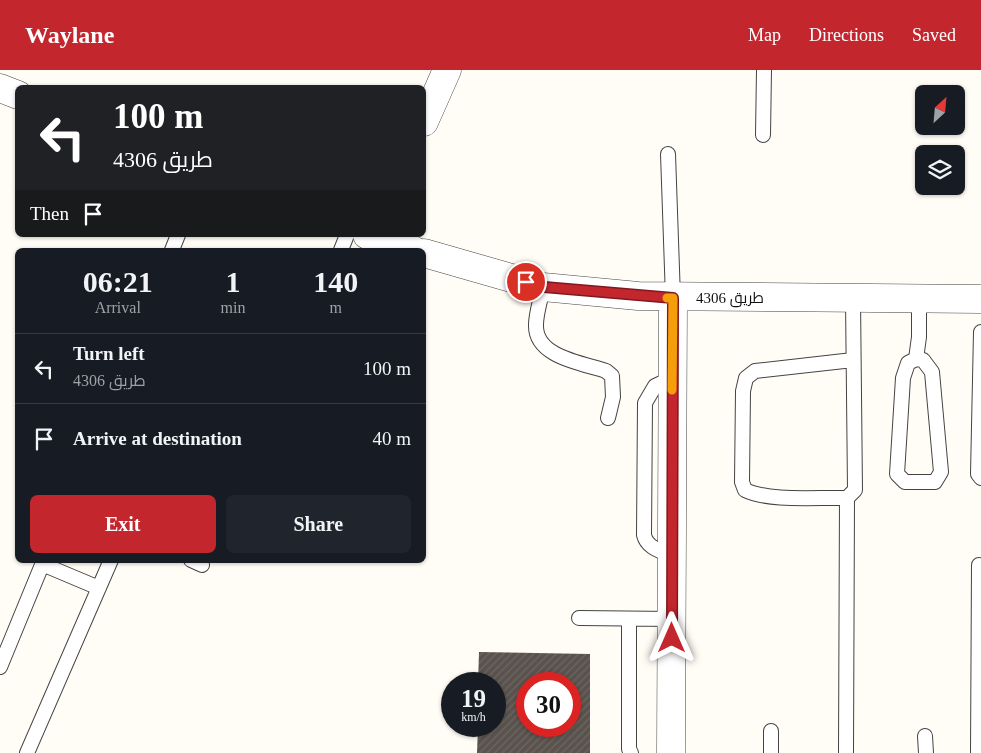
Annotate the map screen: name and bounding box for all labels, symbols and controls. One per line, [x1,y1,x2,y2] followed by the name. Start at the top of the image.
[25,22,114,48] text: Waylane
[748,25,781,45] text: Map
[809,25,884,45] text: Directions
[912,25,956,45] text: Saved
[915,85,965,135] north arrow
[915,85,965,195] map controls
[113,97,203,136] text: 100 m
[30,105,95,170] icon: left
[915,145,965,195] button: layers
[113,147,213,172] text: طريق 4306
[79,200,107,228] icon: arrive
[30,203,69,224] text: Then
[505,261,547,303] pin
[83,265,153,298] text: 06:21
[225,265,240,298] text: 1
[313,265,358,298] text: 140
[512,268,540,296] icon: arrive
[696,290,764,308] street label: طريق 4306
[95,299,141,316] text: Arrival
[221,299,245,316] text: min
[329,299,342,316] text: m
[73,343,145,364] text: Turn left
[30,355,58,383] icon: left
[363,358,411,379] text: 100 m
[73,372,146,389] text: طريق 4306
[30,425,58,453] icon: arrive
[73,428,242,449] text: Arrive at destination
[372,428,411,449] text: 40 m
[30,495,216,553] button: Exit
[226,495,411,553] button: Share
[645,611,697,663] position arrow
[516,672,581,737] speed limit sign: 30
[461,685,486,712] text: 19
[461,710,486,724] text: km/h

